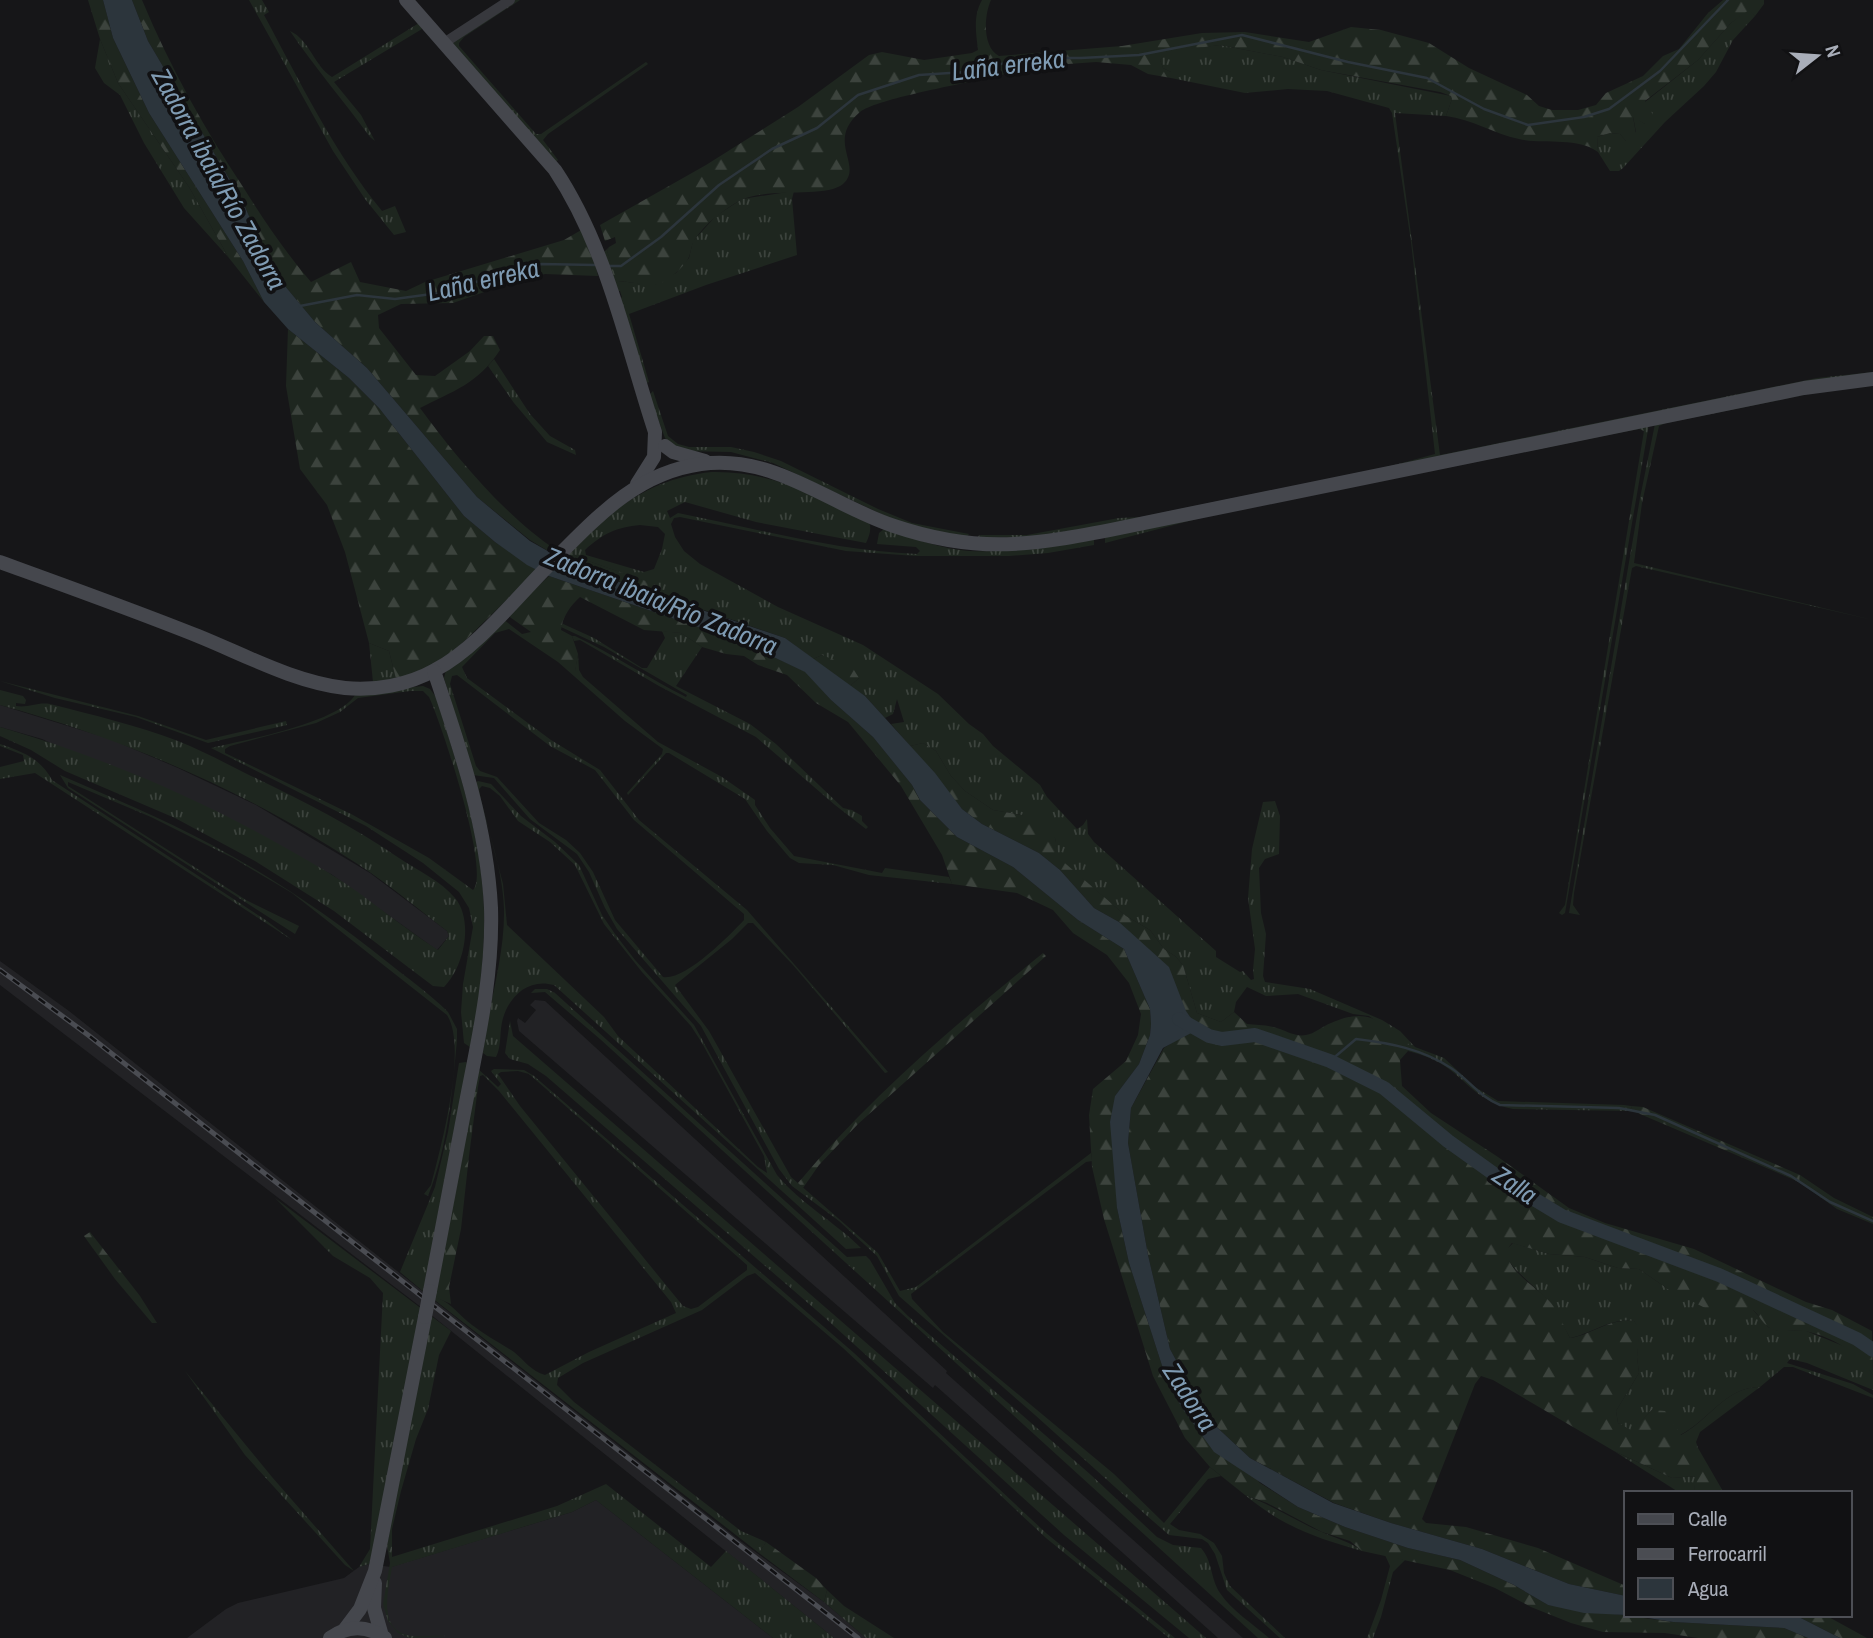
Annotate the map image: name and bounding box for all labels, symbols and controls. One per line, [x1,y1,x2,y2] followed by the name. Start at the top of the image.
[1782,21,1852,91] north arrow
[949,40,1067,89] water label: Laña erreka
[1819,42,1847,60] text: N
[144,61,295,296] water label: Zadorra ibaia/Río Zadorra
[424,250,542,309] water label: Laña erreka
[539,538,783,663] water label: Zadorra ibaia/Río Zadorra
[1486,1157,1544,1212] water label: Zalla
[1155,1355,1225,1438] water label: Zadorra
[1624,1491,1852,1617] legend
[1688,1504,1727,1533] text: Calle
[1688,1539,1767,1568] text: Ferrocarril
[1687,1574,1729,1603] text: Agua

